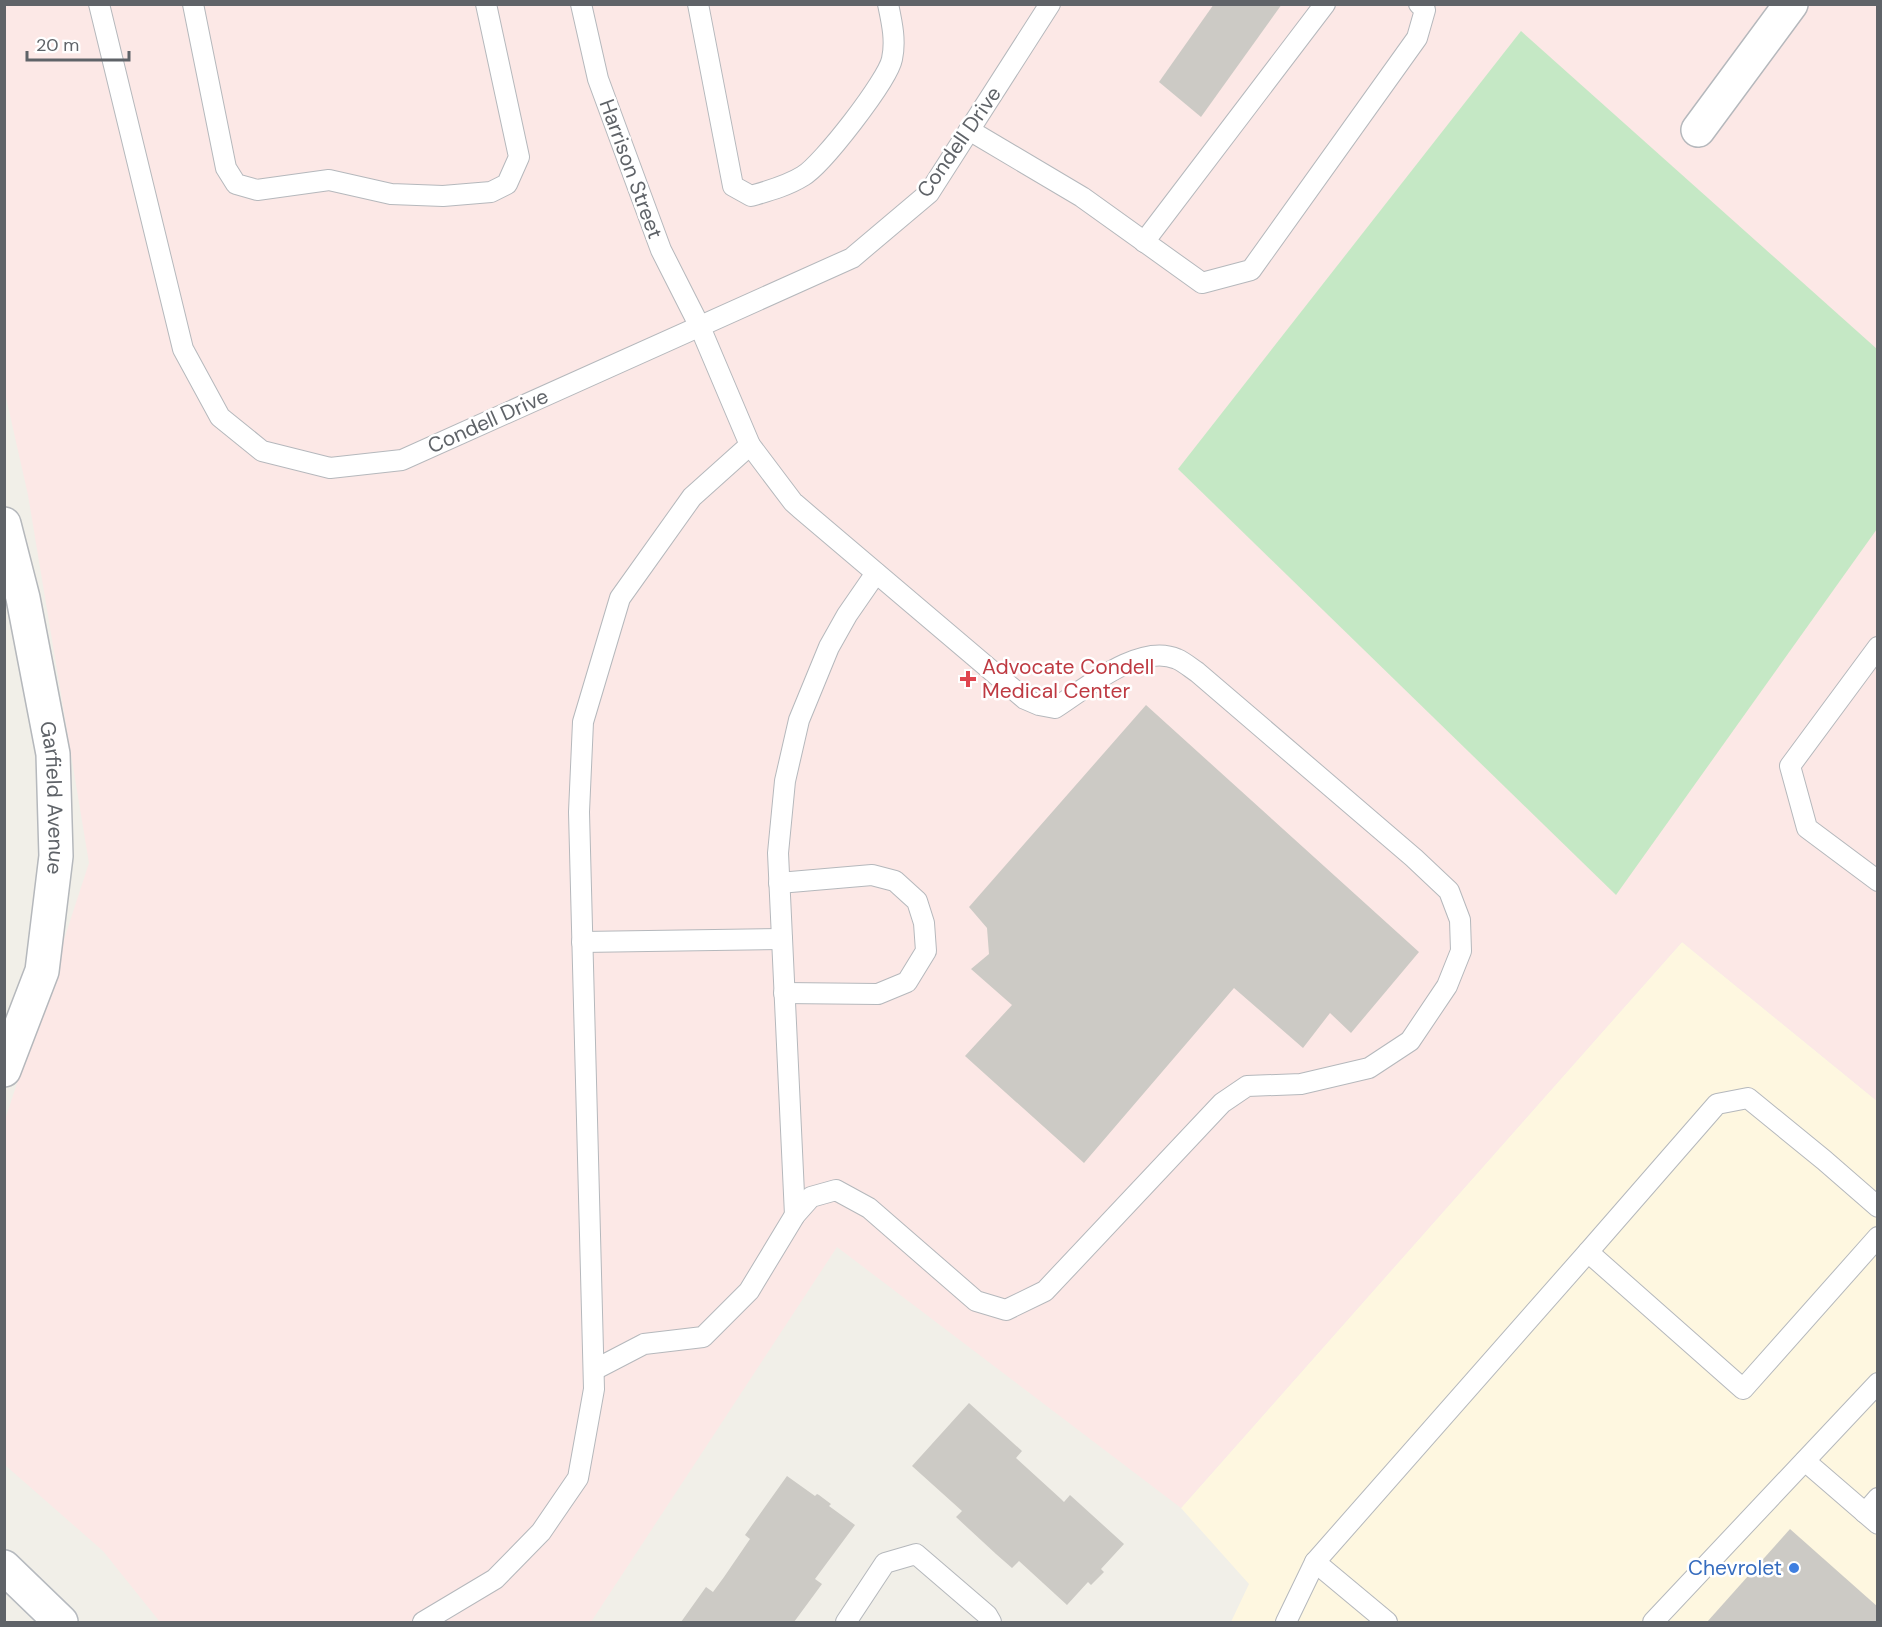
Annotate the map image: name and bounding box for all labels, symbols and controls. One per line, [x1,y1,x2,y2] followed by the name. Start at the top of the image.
[27,24,129,62] scale bar
[36,33,79,57] text: 20 m
[910,81,1008,203] street label: Condell Drive
[593,95,669,243] street label: Harrison Street
[423,382,553,460] street label: Condell Drive
[982,653,1154,705] place label: Advocate Condell Medical Center
[959,670,977,688] marker: Advocate Condell Medical Center
[33,719,71,876] street label: Garfield Avenue
[1688,1554,1782,1582] place label: Chevrolet
[1787,1561,1801,1575] marker: Chevrolet

